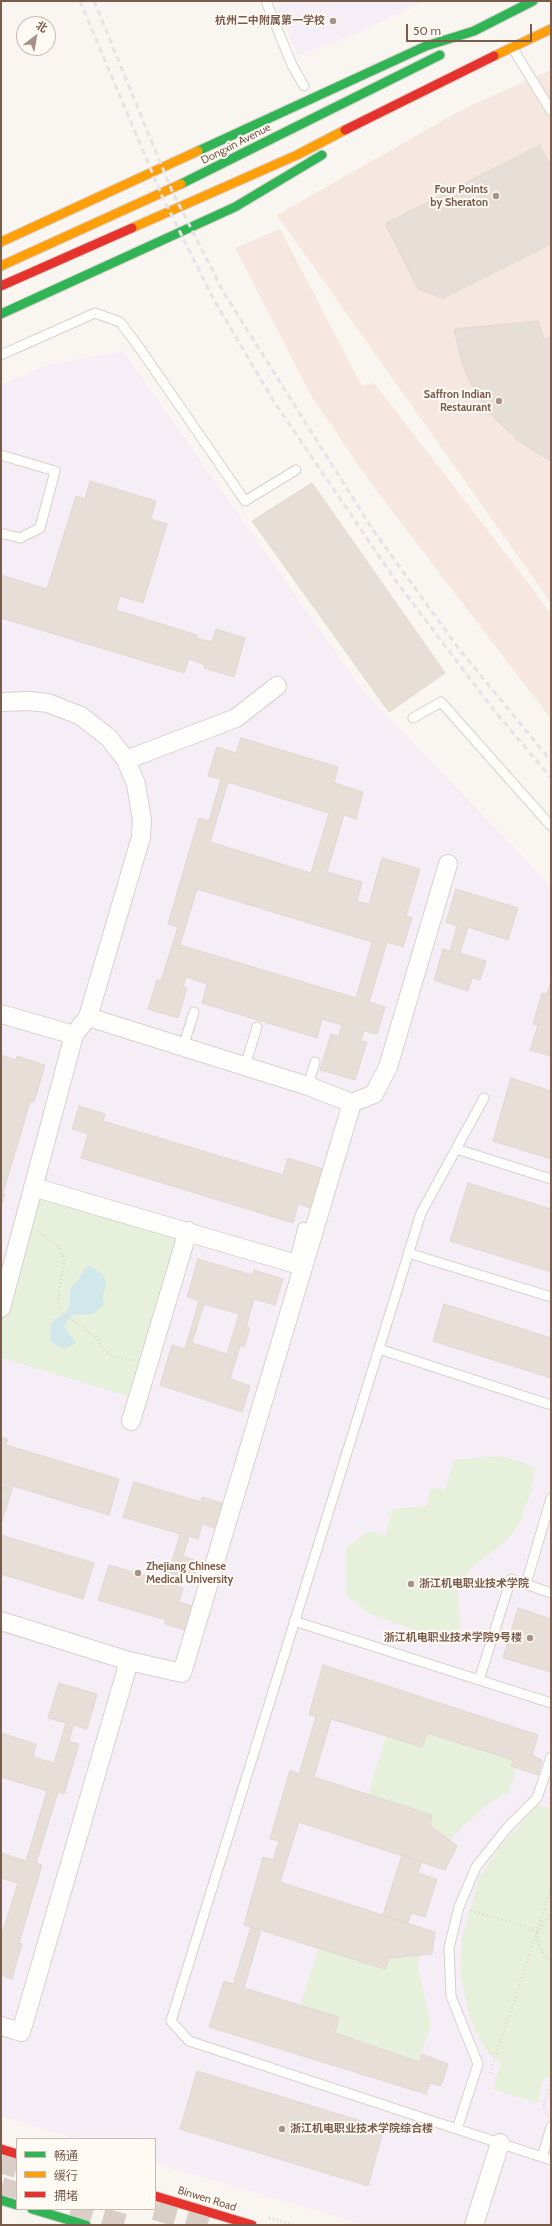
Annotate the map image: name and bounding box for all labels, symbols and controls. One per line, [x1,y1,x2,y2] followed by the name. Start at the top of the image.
[215,14,325,28] place label: 杭州二中附属第一学校
[16,16,56,56] north arrow
[328,16,338,26] marker: 杭州二中附属第一学校
[408,16,534,42] scale bar
[33,18,50,35] text: 北
[413,23,441,38] text: 50 m
[199,121,273,167] street label: Dongxin Avenue
[430,183,488,209] place label: Four Points by Sheraton
[491,191,501,201] marker: Four Points by Sheraton
[424,388,491,414] place label: Saffron Indian Restaurant
[494,396,504,406] marker: Saffron Indian Restaurant
[146,1560,234,1586] place label: Zhejiang Chinese Medical University
[133,1568,143,1578] marker: Zhejiang Chinese Medical University
[419,1577,529,1591] place label: 浙江机电职业技术学院
[406,1579,416,1589] marker: 浙江机电职业技术学院
[384,1631,522,1645] place label: 浙江机电职业技术学院9号楼
[525,1633,535,1643] marker: 浙江机电职业技术学院9号楼
[290,2122,433,2136] place label: 浙江机电职业技术学院综合楼
[277,2124,287,2134] marker: 浙江机电职业技术学院综合楼
[16,2138,156,2210] legend
[54,2148,78,2163] text: 畅通
[54,2168,78,2183] text: 缓行
[176,2184,238,2214] street label: Binwen Road
[54,2188,78,2203] text: 拥堵

